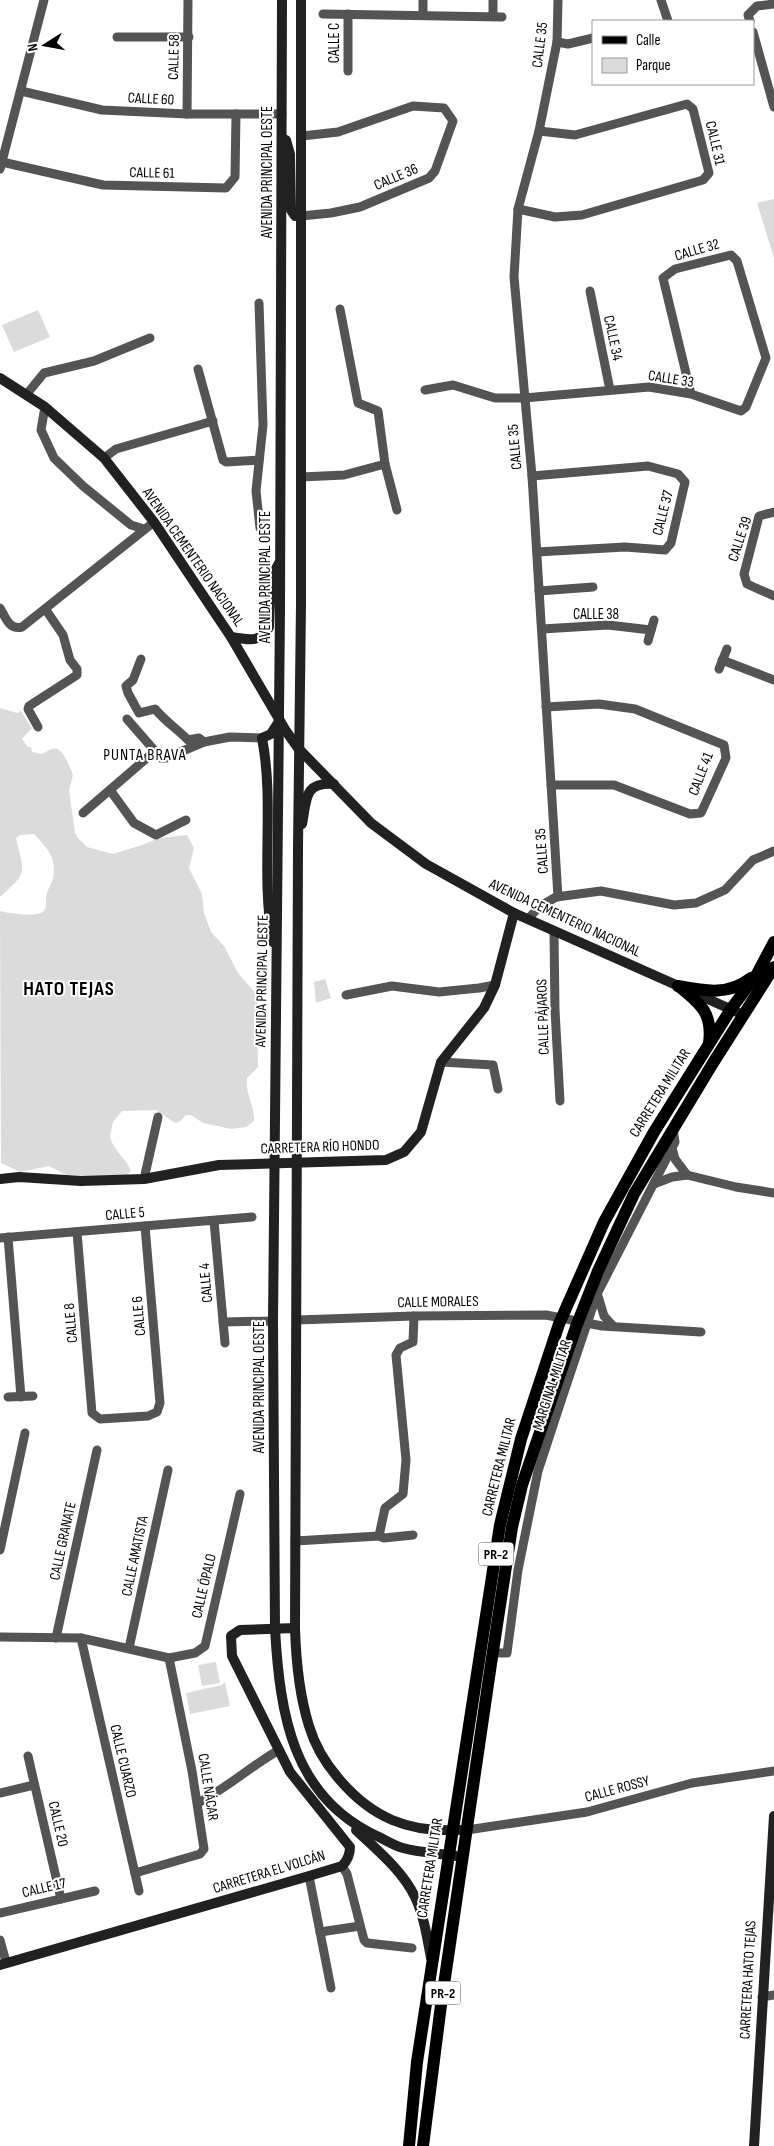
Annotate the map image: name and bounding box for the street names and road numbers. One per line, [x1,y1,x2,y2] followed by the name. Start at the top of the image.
[528,21,552,69] street label: CALLE 35
[325,23,344,63] street label: CALLE C
[164,34,184,80] street label: CALLE 58
[127,88,175,110] street label: CALLE 60
[258,106,277,239] street label: AVENIDA PRINCIPAL OESTE
[701,119,729,168] street label: CALLE 31
[371,159,421,195] street label: CALLE 36
[129,163,176,183] street label: CALLE 61
[672,235,722,265] street label: CALLE 32
[599,314,627,362] street label: CALLE 34
[647,366,695,392] street label: CALLE 33
[504,423,526,471] street label: CALLE 35
[137,483,248,630] street label: AVENIDA CEMENTERIO NACIONAL
[648,489,678,537] street label: CALLE 37
[256,511,275,644] street label: AVENIDA PRINCIPAL OESTE
[724,514,756,564] street label: CALLE 39
[573,605,619,624] street label: CALLE 38
[684,749,718,798] street label: CALLE 41
[531,828,553,874] street label: CALLE 35
[485,874,644,962] street label: AVENIDA CEMENTERIO NACIONAL
[251,915,273,1048] street label: AVENIDA PRINCIPAL OESTE
[532,979,554,1055] street label: CALLE PÁJAROS
[625,1045,695,1141] street label: CARRETERA MILITAR
[260,1135,380,1159] street label: CARRETERA RÍO HONDO
[105,1203,145,1225] street label: CALLE 5
[195,1262,217,1304] street label: CALLE 4
[397,1292,479,1312] street label: CALLE MORALES
[128,1295,150,1337] street label: CALLE 6
[60,1302,82,1344] street label: CALLE 8
[250,1321,269,1454] street label: AVENIDA PRINCIPAL OESTE
[528,1337,576,1433] street label: MARGINAL MILITAR
[478,1416,520,1518] street label: CARRETERA MILITAR
[45,1500,81,1582] street label: CALLE GRANATE
[117,1513,153,1598] street label: CALLE AMATISTA
[478,1542,514,1566] road number: PR-2
[187,1552,221,1620] street label: CALLE ÓPALO
[105,1722,141,1800] street label: CALLE CUARZO
[193,1752,223,1822] street label: CALLE NÁCAR
[583,1771,652,1807] street label: CALLE ROSSY
[44,1799,72,1849] street label: CALLE 20
[413,1817,447,1919] street label: CARRETERA MILITAR
[211,1846,327,1898] street label: CARRETERA EL VOLCÁN
[20,1874,68,1902] street label: CALLE 17
[735,1920,761,2040] street label: CARRETERA HATO TEJAS
[426,1982,460,2005] road number: PR-2

